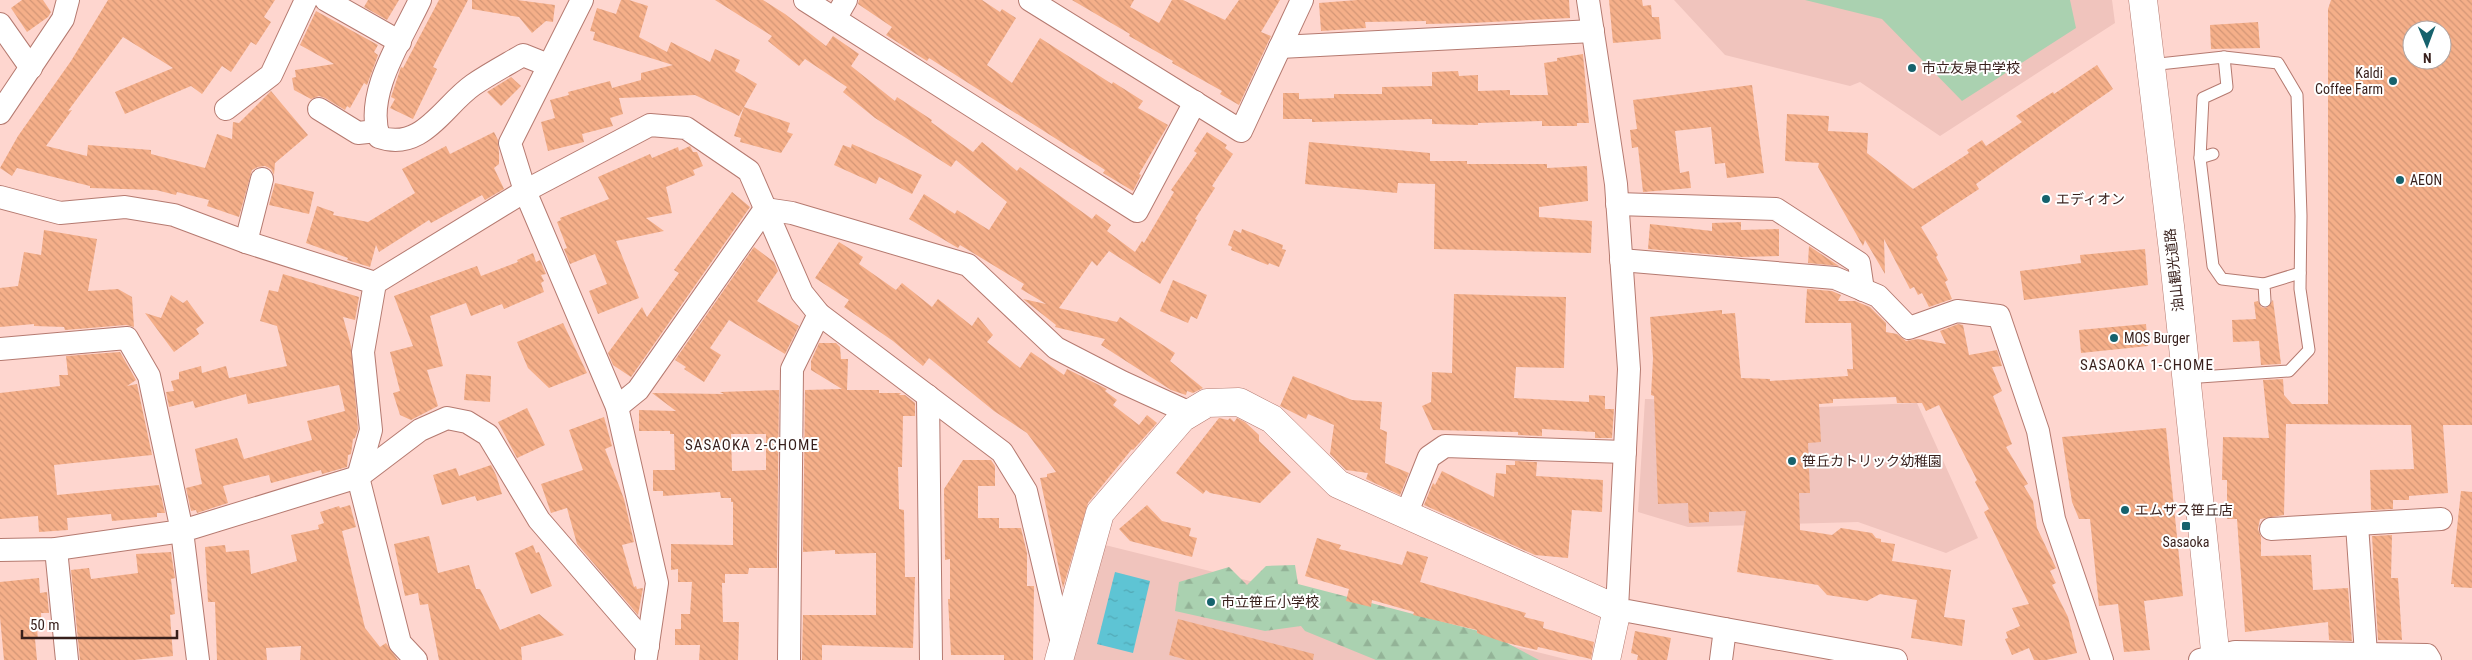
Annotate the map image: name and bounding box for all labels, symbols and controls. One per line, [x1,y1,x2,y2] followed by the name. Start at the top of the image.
[2402,20,2452,70] north arrow
[2423,50,2432,66] text: N
[1922,60,2020,76] place label: 市立友泉中学校
[1906,62,1918,74] marker: 市立友泉中学校
[2315,65,2383,97] place label: Kaldi Coffee Farm
[2387,75,2399,87] marker: Kaldi Coffee Farm
[2410,172,2442,188] place label: AEON
[2394,174,2406,186] marker: AEON
[2056,191,2125,207] place label: エディオン
[2040,193,2052,205] marker: エディオン
[2162,227,2186,313] street label: 油山観光道路
[2124,330,2190,346] place label: MOS Burger
[2108,332,2120,344] marker: MOS Burger
[2080,356,2214,374] district label: SASAOKA 1-CHOME
[685,436,819,454] district label: SASAOKA 2-CHOME
[1802,453,1942,469] place label: 笹丘カトリック幼稚園
[1786,455,1798,467] marker: 笹丘カトリック幼稚園
[2135,502,2233,518] place label: エムザス笹丘店
[2119,504,2131,516] marker: エムザス笹丘店
[2180,520,2192,532] marker: Sasaoka
[2162,534,2210,550] place label: Sasaoka
[1221,594,1319,610] place label: 市立笹丘小学校
[1205,596,1217,608] marker: 市立笹丘小学校
[22,608,178,640] scale bar
[30,616,60,634] text: 50 m

